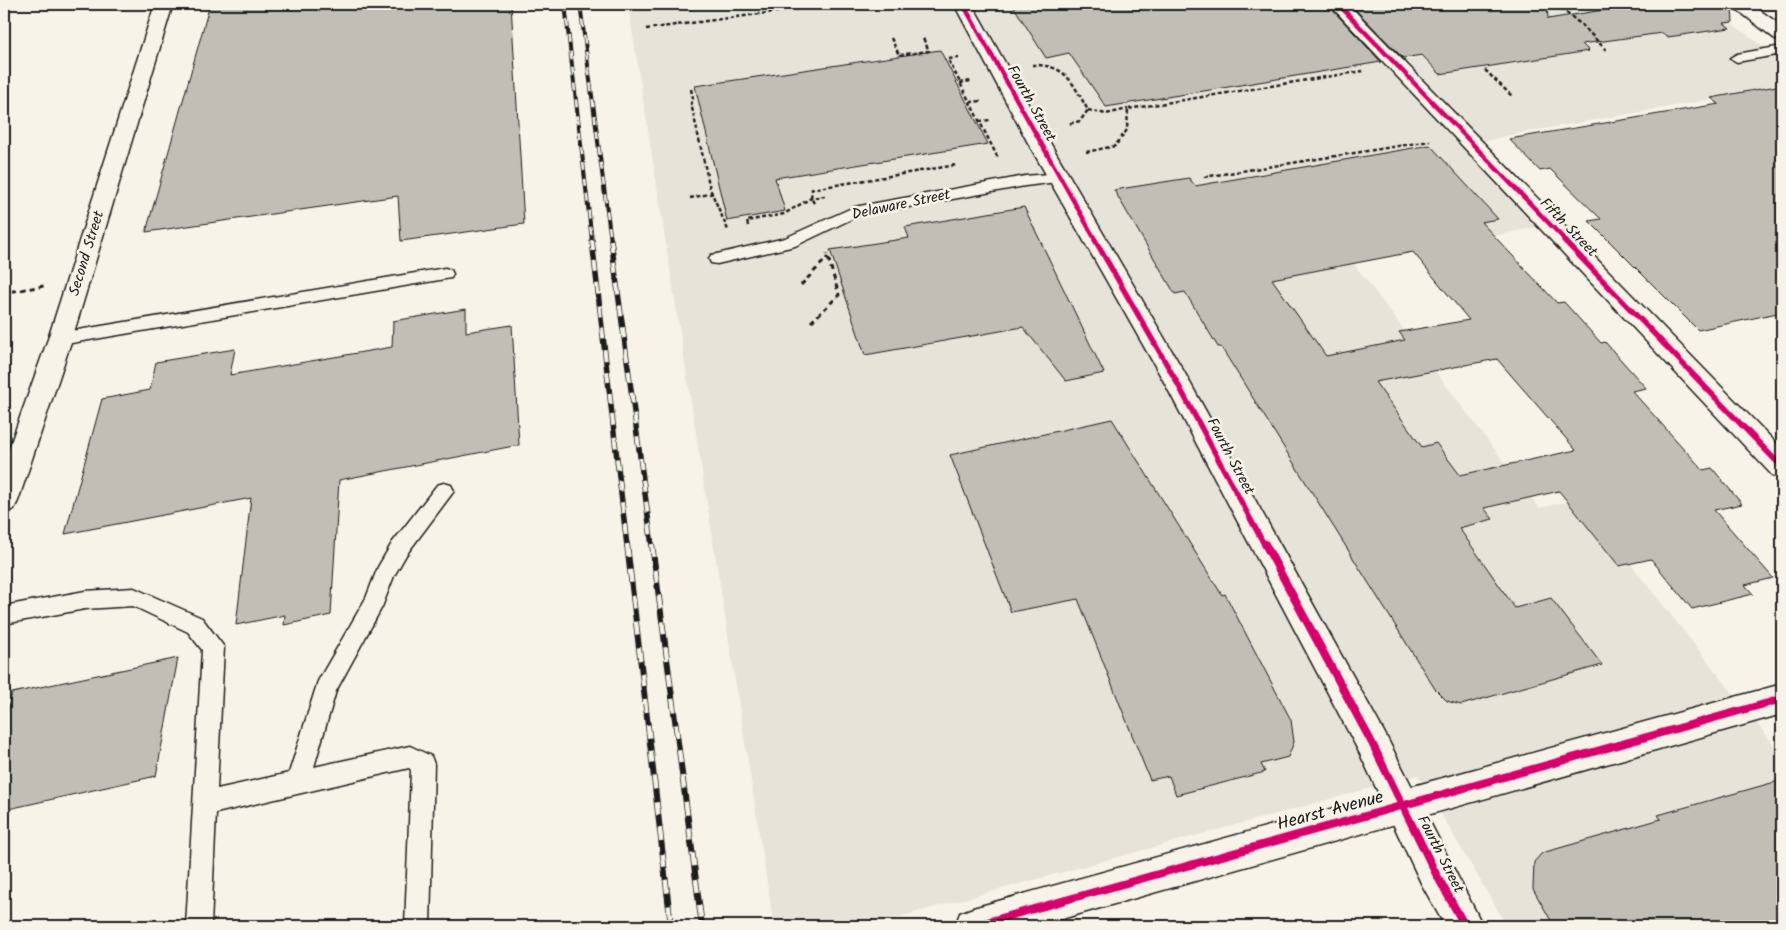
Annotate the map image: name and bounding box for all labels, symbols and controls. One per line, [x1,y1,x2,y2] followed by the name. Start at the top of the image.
[1000,61,1062,147] street label: Fourth Street
[850,183,953,227] street label: Delaware Street
[1534,192,1603,263] street label: Fifth Street
[63,208,111,299] street label: Second Street
[1200,413,1261,500] street label: Fourth Street
[1274,783,1387,840] street label: Hearst Avenue
[1410,811,1470,898] street label: Fourth Street

